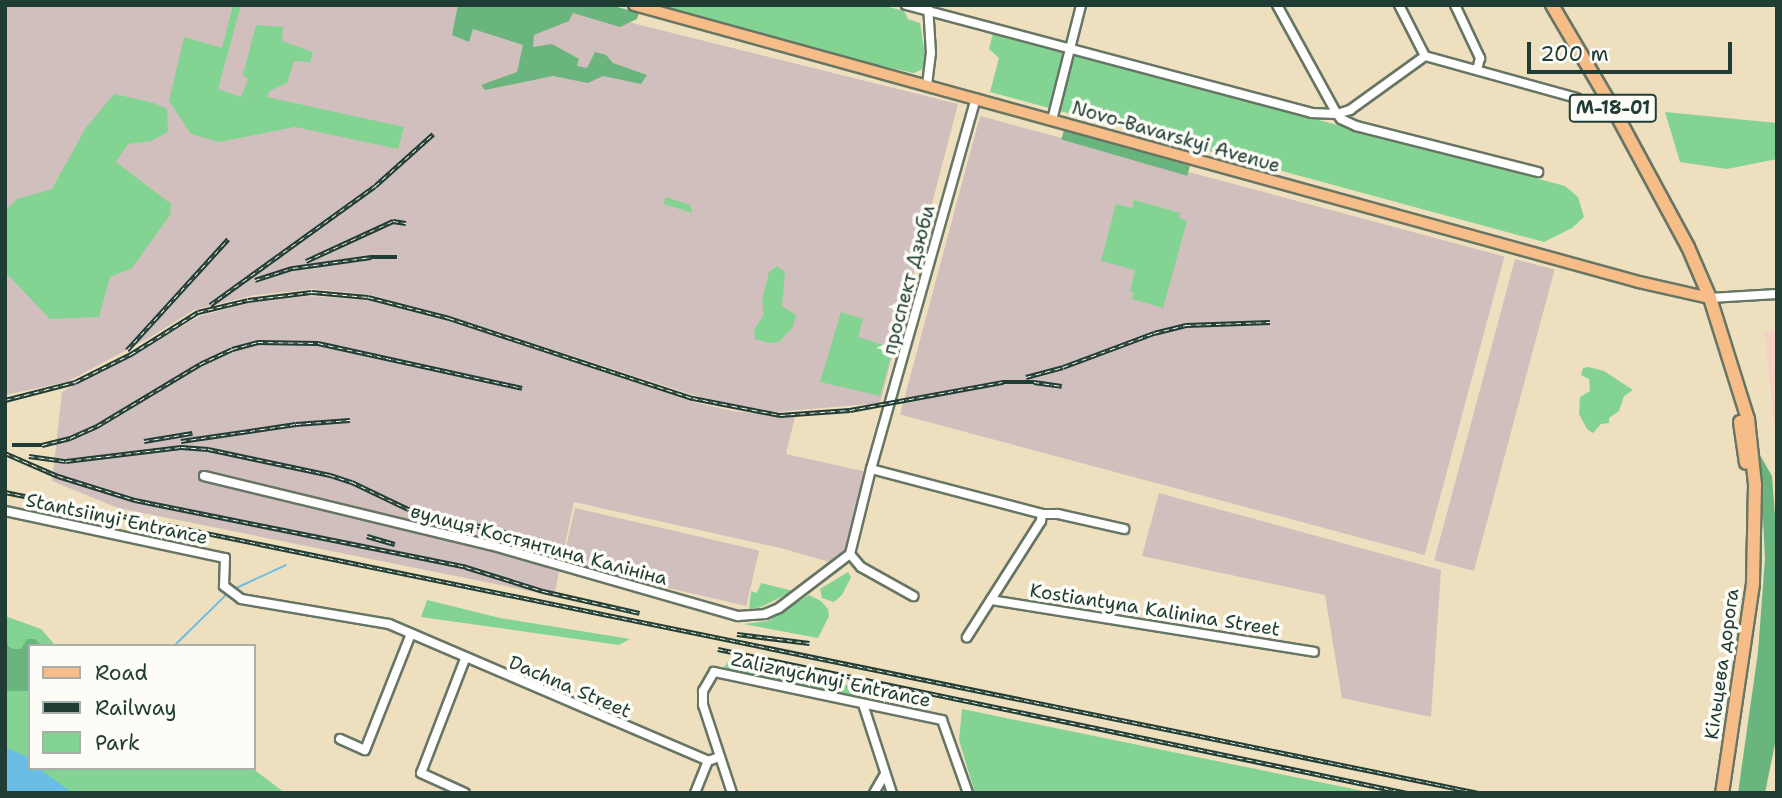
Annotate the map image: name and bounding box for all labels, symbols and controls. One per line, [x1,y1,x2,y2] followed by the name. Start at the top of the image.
[1530,28,1735,72] scale bar
[1540,40,1609,68] text: 200 m
[1568,94,1658,122] road number: М-18-01
[1069,96,1283,178] street label: Novo-Bavarskyi Avenue
[878,203,940,357] street label: проспект Дзюби
[24,489,210,549] street label: Stantsiinyi Entrance
[408,500,670,590] street label: вулиця Костянтина Калініна
[1028,579,1282,641] street label: Kostiantyna Kalinina Street
[1700,587,1744,741] street label: Кільцева дорога
[28,644,256,770] legend
[729,648,933,712] street label: Zaliznychnyi Entrance
[506,651,634,723] street label: Dachna Street
[95,659,148,687] text: Road
[95,694,177,722] text: Railway
[95,729,140,757] text: Park

